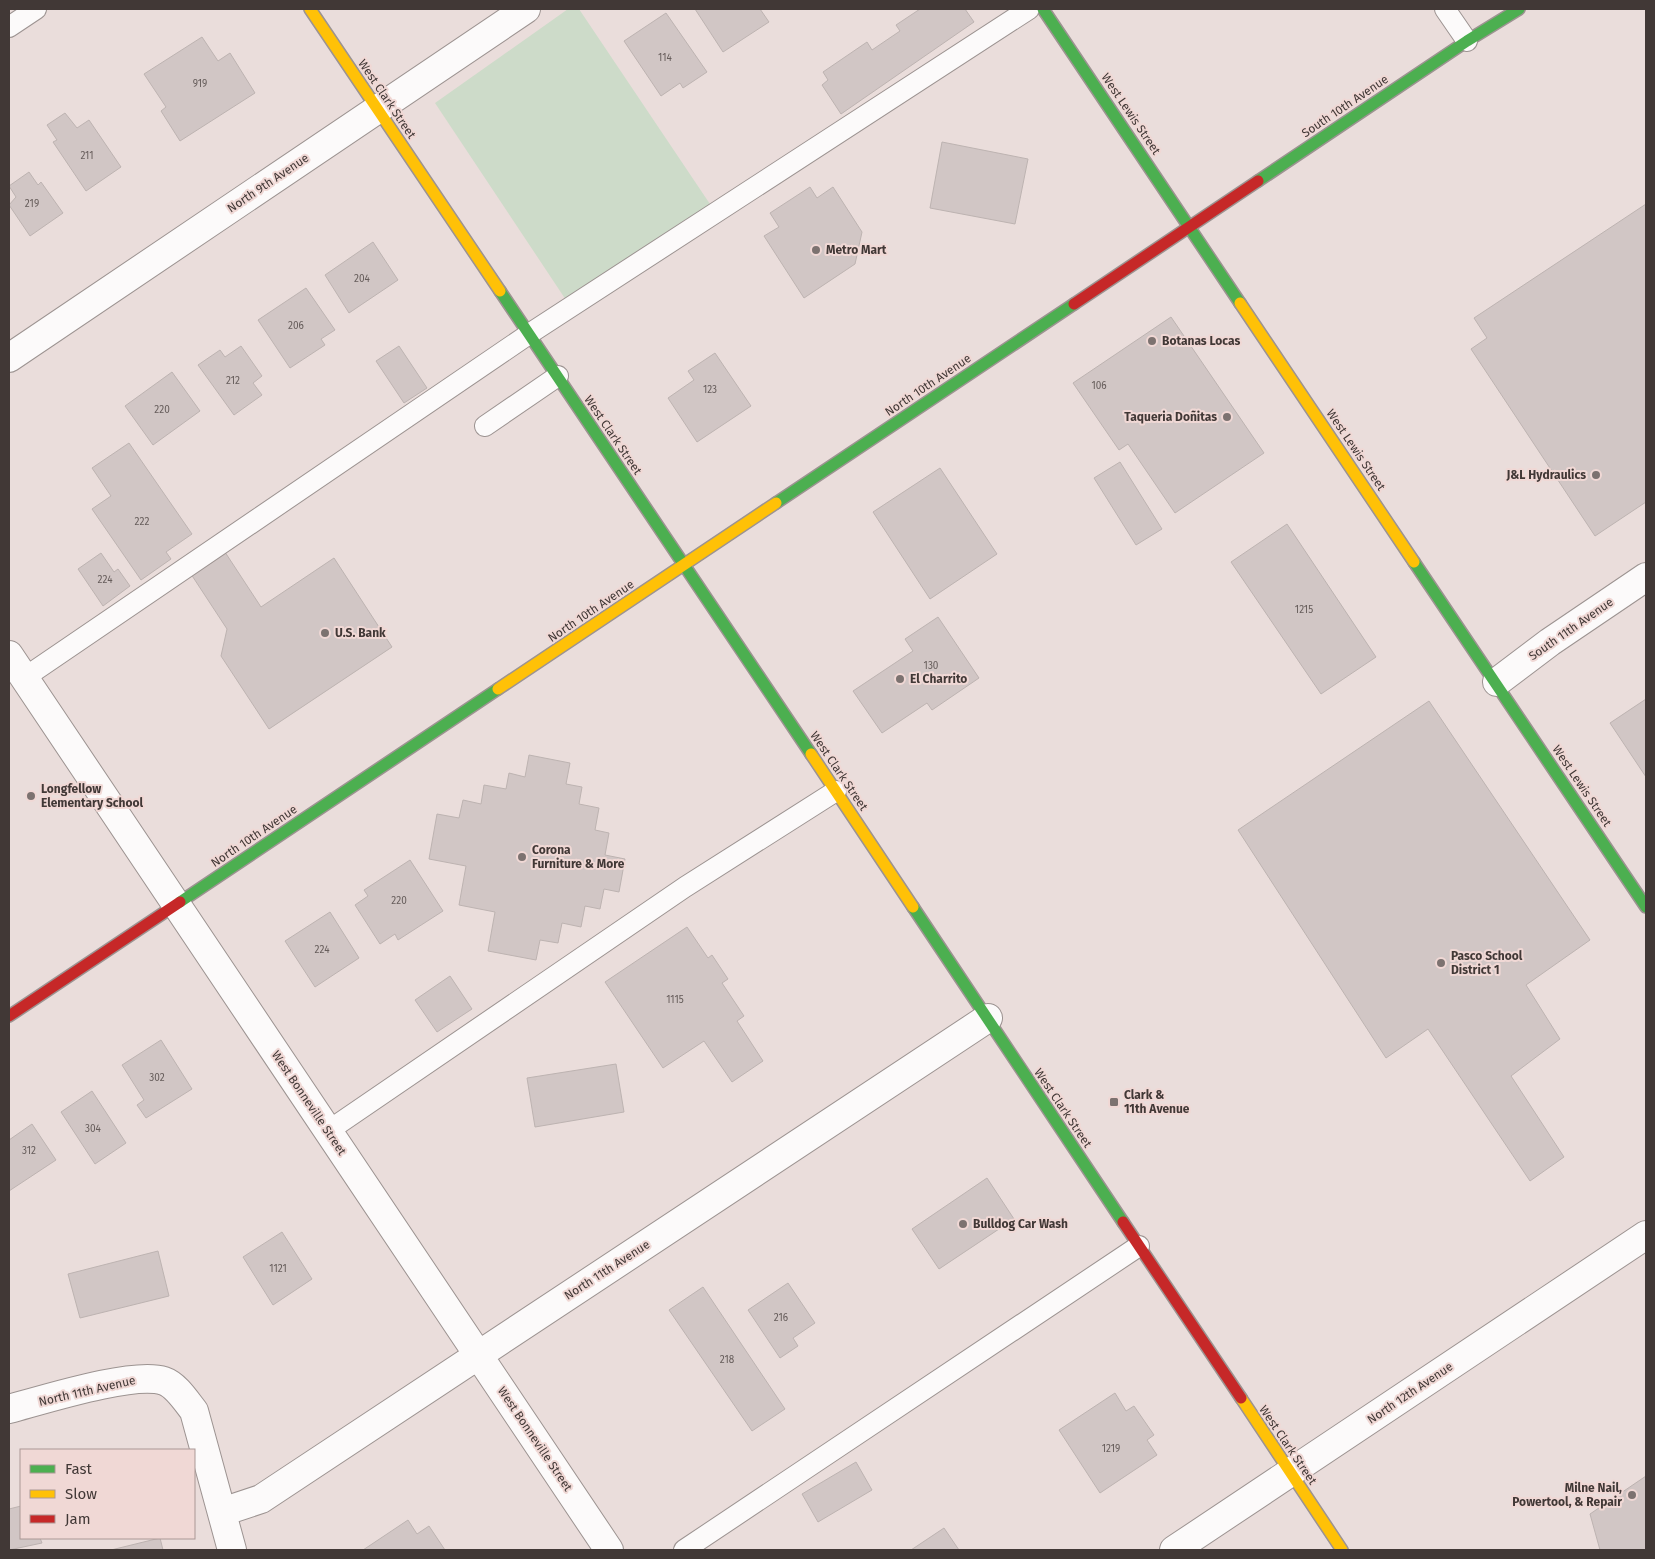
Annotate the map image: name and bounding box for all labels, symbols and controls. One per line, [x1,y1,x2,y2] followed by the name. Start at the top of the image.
[658,52,673,64] house number: 114
[355,57,419,142] street label: West Clark Street
[1099,71,1164,158] street label: West Lewis Street
[1299,72,1391,140] street label: South 10th Avenue
[193,78,207,90] house number: 919
[80,150,94,162] house number: 211
[225,151,311,215] street label: North 9th Avenue
[25,198,39,210] house number: 219
[826,243,887,257] place label: Metro Mart
[810,244,822,256] marker: Metro Mart
[354,273,371,285] house number: 204
[288,320,304,332] house number: 206
[1162,334,1240,348] place label: Botanas Locas
[1146,335,1158,347] marker: Botanas Locas
[882,351,974,419] street label: North 10th Avenue
[226,375,240,387] house number: 212
[1091,380,1107,392] house number: 106
[703,384,717,396] house number: 123
[581,393,645,478] street label: West Clark Street
[154,404,170,416] house number: 220
[1324,407,1389,494] street label: West Lewis Street
[1124,410,1217,424] place label: Taqueria Doñitas
[1221,411,1233,423] marker: Taqueria Doñitas
[1505,468,1586,482] place label: J&L Hydraulics
[1590,469,1602,481] marker: J&L Hydraulics
[135,516,149,528] house number: 222
[98,574,113,586] house number: 224
[545,577,637,645] street label: North 10th Avenue
[1526,595,1616,663] street label: South 11th Avenue
[1295,604,1313,616] house number: 1215
[335,626,386,640] place label: U.S. Bank
[319,627,331,639] marker: U.S. Bank
[924,660,939,672] house number: 130
[910,672,967,686] place label: El Charrito
[894,673,906,685] marker: El Charrito
[807,729,871,814] street label: West Clark Street
[1550,743,1615,830] street label: West Lewis Street
[41,782,144,810] place label: Longfellow Elementary School
[25,790,37,802] marker: Longfellow Elementary School
[208,802,300,870] street label: North 10th Avenue
[532,843,625,871] place label: Corona Furniture & More
[516,851,528,863] marker: Corona Furniture & More
[391,895,407,907] house number: 220
[315,944,330,956] house number: 224
[1451,949,1523,977] place label: Pasco School District 1
[1435,957,1447,969] marker: Pasco School District 1
[666,994,684,1006] house number: 1115
[269,1048,350,1158] street label: West Bonneville Street
[1031,1066,1095,1151] street label: West Clark Street
[149,1072,165,1084] house number: 302
[1124,1088,1190,1116] place label: Clark & 11th Avenue
[1108,1096,1120,1108] marker: Clark & 11th Avenue
[85,1123,102,1135] house number: 304
[22,1145,36,1157] house number: 312
[973,1217,1068,1231] place label: Bulldog Car Wash
[957,1218,969,1230] marker: Bulldog Car Wash
[562,1237,652,1303] street label: North 11th Avenue
[269,1263,287,1275] house number: 1121
[774,1312,788,1324] house number: 216
[720,1354,735,1366] house number: 218
[1365,1359,1455,1427] street label: North 12th Avenue
[37,1373,137,1409] street label: North 11th Avenue
[495,1384,576,1494] street label: West Bonneville Street
[1256,1403,1320,1488] street label: West Clark Street
[1102,1443,1120,1455] house number: 1219
[20,1449,195,1539] legend
[65,1460,92,1478] text: Fast
[1512,1481,1622,1509] place label: Milne Nail, Powertool, & Repair
[65,1485,97,1503] text: Slow
[1626,1489,1638,1501] marker: Milne Nail, Powertool, & Repair
[65,1510,91,1528] text: Jam

